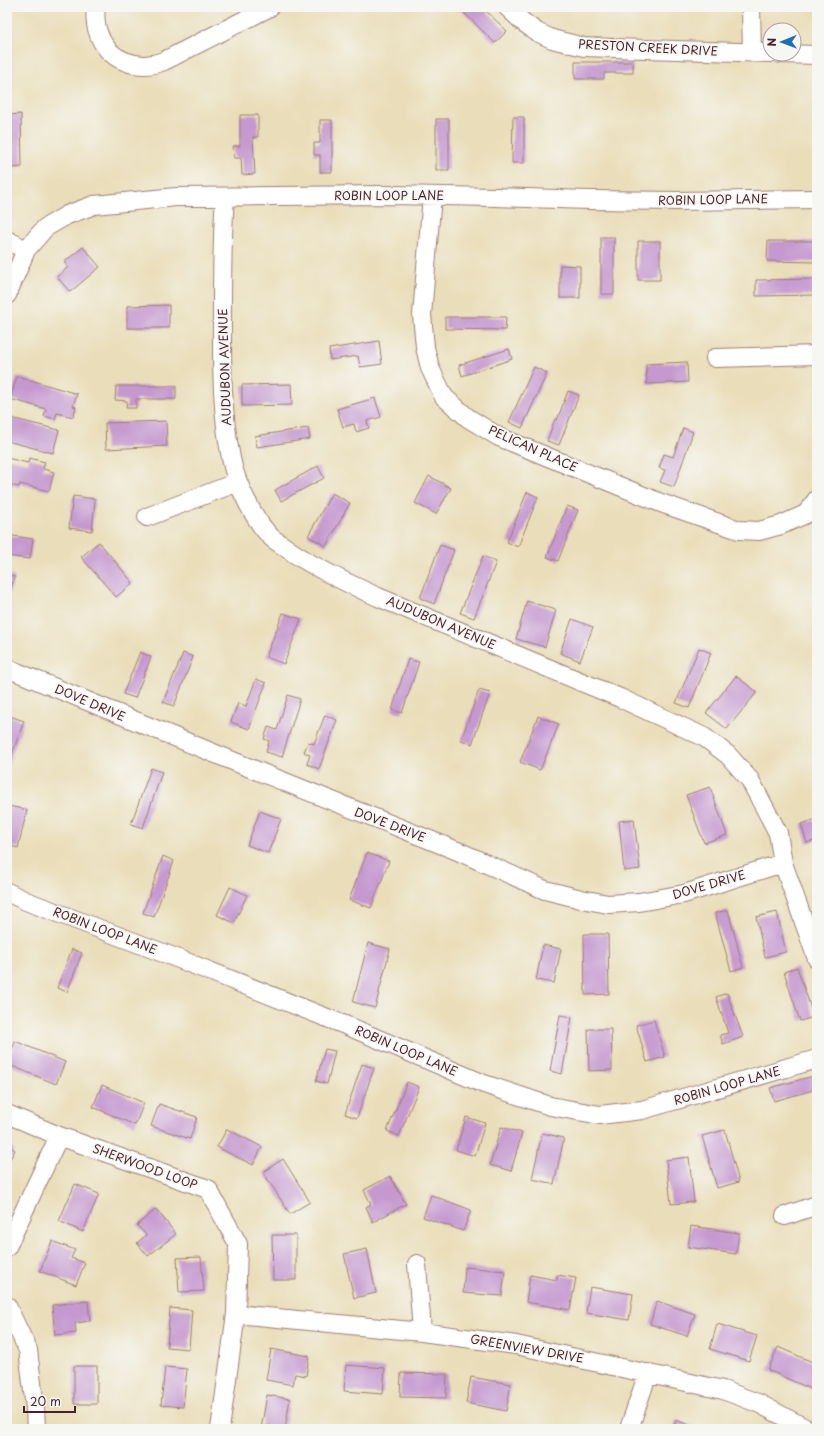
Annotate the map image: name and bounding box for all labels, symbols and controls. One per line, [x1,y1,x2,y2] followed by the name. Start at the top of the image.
[762,22,802,62] north arrow
[578,34,718,60] street label: PRESTON CREEK DRIVE
[763,37,780,47] text: N
[334,186,444,204] street label: ROBIN LOOP LANE
[658,189,769,209] street label: ROBIN LOOP LANE
[213,308,235,426] street label: AUDUBON AVENUE
[486,420,581,476] street label: PELICAN PLACE
[384,591,499,653] street label: AUDUBON AVENUE
[52,679,129,725] street label: DOVE DRIVE
[352,802,429,846] street label: DOVE DRIVE
[670,865,747,903] street label: DOVE DRIVE
[51,902,160,958] street label: ROBIN LOOP LANE
[352,1020,461,1080] street label: ROBIN LOOP LANE
[671,1061,782,1109] street label: ROBIN LOOP LANE
[90,1139,200,1193] street label: SHERWOOD LOOP
[469,1329,585,1367] street label: GREENVIEW DRIVE
[24,1388,75,1414] scale bar
[30,1392,61,1410] text: 20 m

